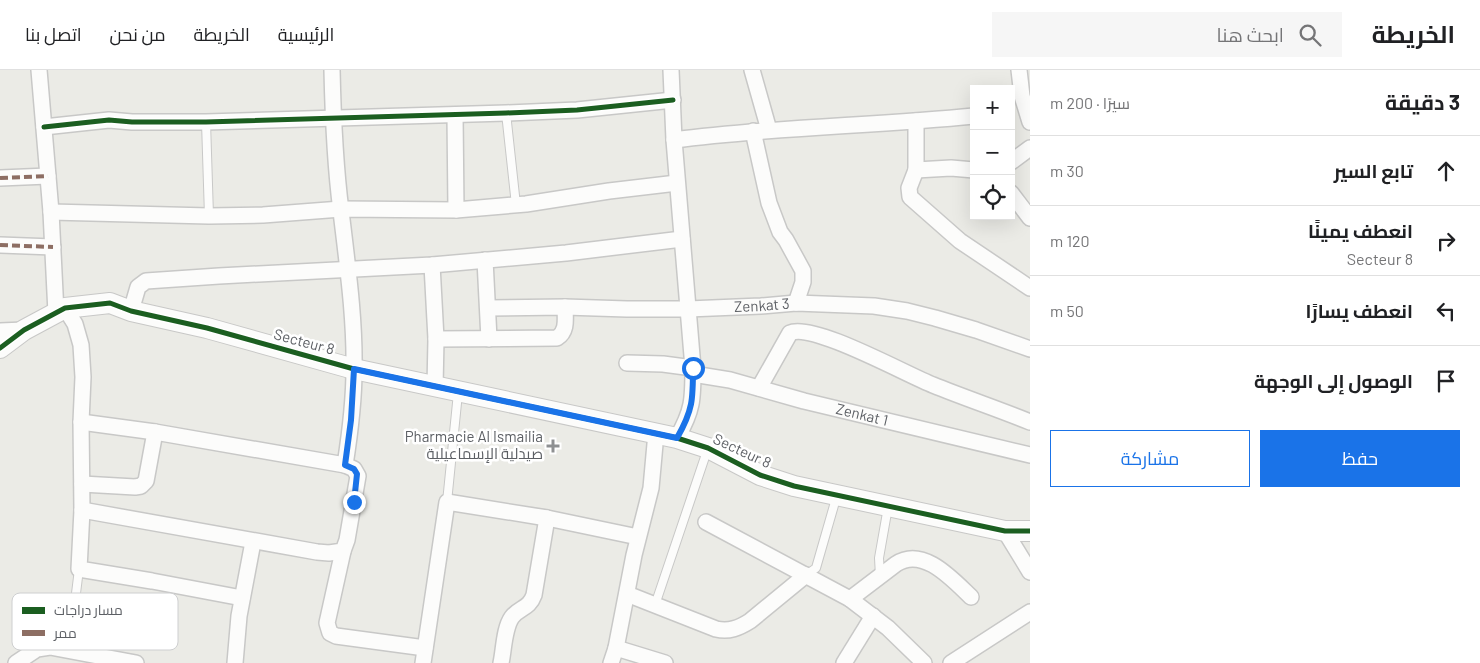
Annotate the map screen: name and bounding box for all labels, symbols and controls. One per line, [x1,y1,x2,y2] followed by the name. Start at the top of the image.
[992,12,1342,57] search box
[1372,19,1455,48] text: الخريطة
[1296,21,1324,49] icon: search
[25,23,82,45] text: اتصل بنا
[110,23,166,45] text: من نحن
[194,23,250,45] text: الخريطة
[278,23,334,45] text: الرئيسية
[1217,23,1284,46] text: ابحث هنا
[970,85,1015,220] map controls
[970,85,1015,130] button: +
[1385,89,1460,114] text: 3 دقيقة
[1050,93,1130,112] text: سيرًا · 200 m
[970,130,1015,175] button: −
[1432,157,1460,185] icon: ahead
[1334,159,1413,182] text: تابع السير
[1050,161,1084,180] text: 30 m
[970,175,1015,220] button: locate
[1308,219,1413,242] text: انعطف يمينًا
[1432,227,1460,255] icon: right
[1050,231,1090,250] text: 120 m
[1347,249,1413,268] text: Secteur 8
[734,294,790,315] street label: Zenkat 3
[1432,297,1460,325] icon: left
[1306,299,1413,322] text: انعطف يسارًا
[1050,301,1084,320] text: 50 m
[272,324,337,358] street label: Secteur 8
[682,357,705,380] route start
[1432,367,1460,395] icon: arrive
[1254,369,1413,392] text: الوصول إلى الوجهة
[834,399,890,429] street label: Zenkat 1
[405,427,543,463] place label: Pharmacie Al Ismailia صيدلية الإسماعيلية
[710,429,774,471] street label: Secteur 8
[1050,430,1250,487] button: مشاركة
[1260,430,1460,487] button: حفظ
[547,440,559,452] marker: Pharmacie Al Ismailia صيدلية الإسماعيلية
[343,491,366,514] route end
[12,593,178,650] legend
[54,601,123,618] text: مسار دراجات
[53,624,77,641] text: ممر

